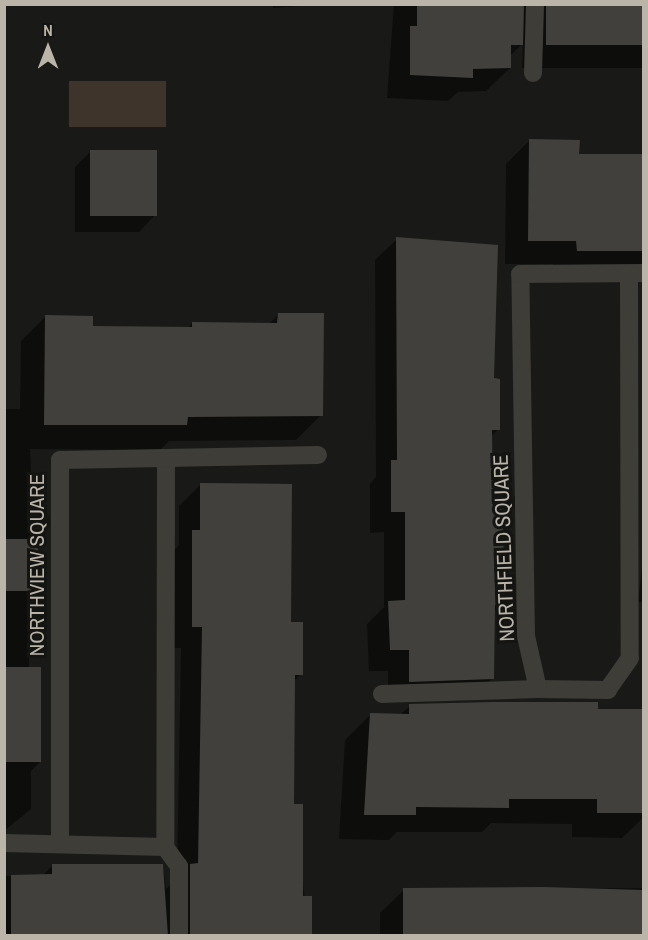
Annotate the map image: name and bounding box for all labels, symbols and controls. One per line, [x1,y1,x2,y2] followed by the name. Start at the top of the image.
[18,18,78,78] north arrow
[43,19,53,41] text: N
[488,454,520,642] street label: NORTHFIELD SQUARE
[24,474,50,656] street label: NORTHVIEW SQUARE

